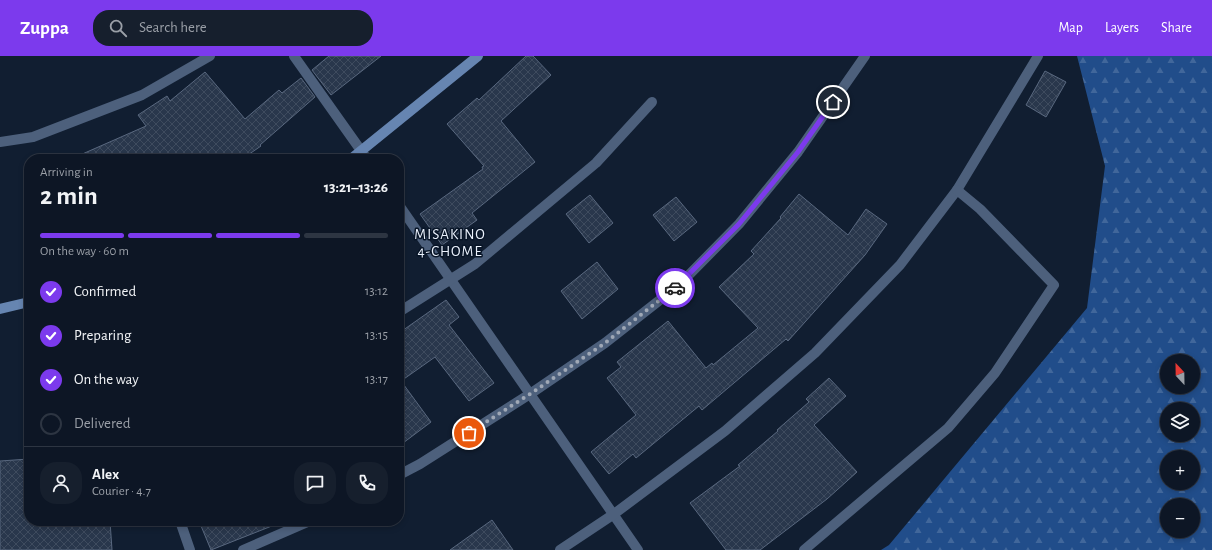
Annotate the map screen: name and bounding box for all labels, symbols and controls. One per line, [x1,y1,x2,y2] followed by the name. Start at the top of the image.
[93,10,373,46] search box
[107,17,129,39] icon: search
[20,19,69,38] text: Zuppa
[139,20,207,35] text: Search here
[1058,21,1083,35] text: Map
[1105,21,1139,35] text: Layers
[1161,21,1192,35] text: Share
[816,85,850,119] pin
[822,91,844,113] icon: home
[40,166,93,179] text: Arriving in
[324,180,388,195] text: 13:21–13:26
[40,183,98,209] text: 2 min
[414,227,486,259] district label: MISAKINO 4-CHOME
[40,245,129,258] text: On the way · 60 m
[655,268,695,308] courier
[664,277,686,299] icon: car
[40,281,62,303] icon: check
[74,284,136,299] text: Confirmed
[365,285,388,298] text: 13:12
[40,325,62,347] icon: check
[74,328,131,343] text: Preparing
[365,329,388,342] text: 13:15
[1160,354,1200,394] north arrow
[1160,354,1200,538] map controls
[40,369,62,391] icon: check
[74,372,139,387] text: On the way
[365,373,388,386] text: 13:17
[1160,402,1200,442] button: layers
[74,416,131,431] text: Delivered
[452,416,486,450] pin
[458,422,480,444] icon: bag
[1160,450,1200,490] button: +
[40,462,82,504] button: person
[294,462,336,504] button: chat
[346,462,388,504] button: phone
[92,467,119,482] text: Alex
[92,485,151,498] text: Courier · 4.7
[1160,498,1200,538] button: −

